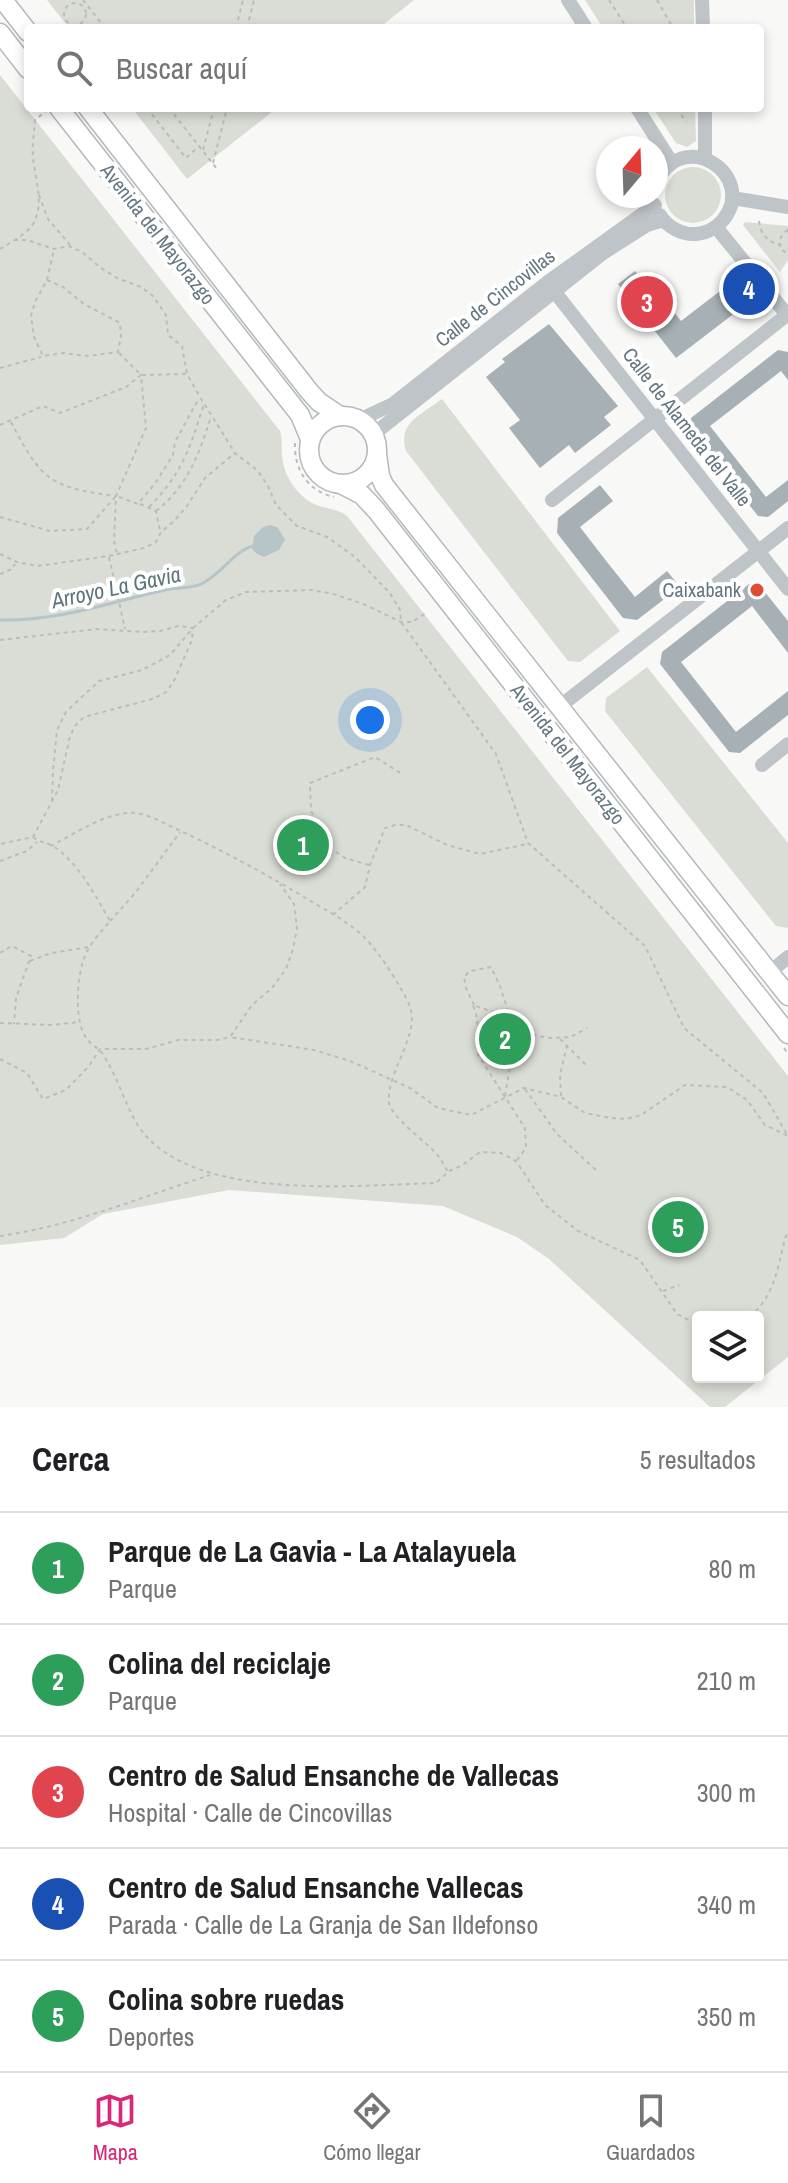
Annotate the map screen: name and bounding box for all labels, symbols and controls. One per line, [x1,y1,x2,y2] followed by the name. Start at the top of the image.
[24,24,764,112] search box
[52,46,96,90] icon: search
[116,48,247,88] text: Buscar aquí
[596,136,668,208] north arrow
[94,157,222,310] street label: Avenida del Mayorazgo
[429,242,560,353] street label: Calle de Cincovillas
[723,259,775,319] pin: 4
[621,272,673,332] pin: 3
[617,342,758,512] street label: Calle de Alameda del Valle
[48,559,183,616] water label: Arroyo La Gavia
[663,576,742,603] place label: Caixabank
[748,581,766,599] marker: Caixabank
[504,677,632,830] street label: Avenida del Mayorazgo
[350,700,390,740] your location
[277,815,329,875] pin: 1
[479,1009,531,1069] pin: 2
[652,1197,704,1257] pin: 5
[692,1311,764,1383] map controls
[692,1311,764,1383] button: layers
[32,1436,110,1482] text: Cerca
[640,1442,756,1477] text: 5 resultados
[108,1531,516,1571] text: Parque de La Gavia - La Atalayuela
[52,1551,64,1586] text: 1
[709,1551,756,1586] text: 80 m
[108,1571,177,1606] text: Parque
[108,1643,331,1683] text: Colina del reciclaje
[52,1663,64,1698] text: 2
[697,1663,756,1698] text: 210 m
[108,1683,177,1718] text: Parque
[108,1755,559,1795] text: Centro de Salud Ensanche de Vallecas
[52,1775,64,1810] text: 3
[697,1775,756,1810] text: 300 m
[108,1795,392,1830] text: Hospital · Calle de Cincovillas
[108,1867,524,1907] text: Centro de Salud Ensanche Vallecas
[52,1887,64,1922] text: 4
[697,1887,756,1922] text: 340 m
[108,1907,538,1942] text: Parada · Calle de La Granja de San Ildefonso
[108,1979,345,2019] text: Colina sobre ruedas
[52,1999,64,2034] text: 5
[697,1999,756,2034] text: 350 m
[108,2019,195,2054] text: Deportes
[93,2089,138,2167] tab: Mapa
[323,2089,421,2167] tab: Cómo llegar
[606,2089,695,2167] tab: Guardados

